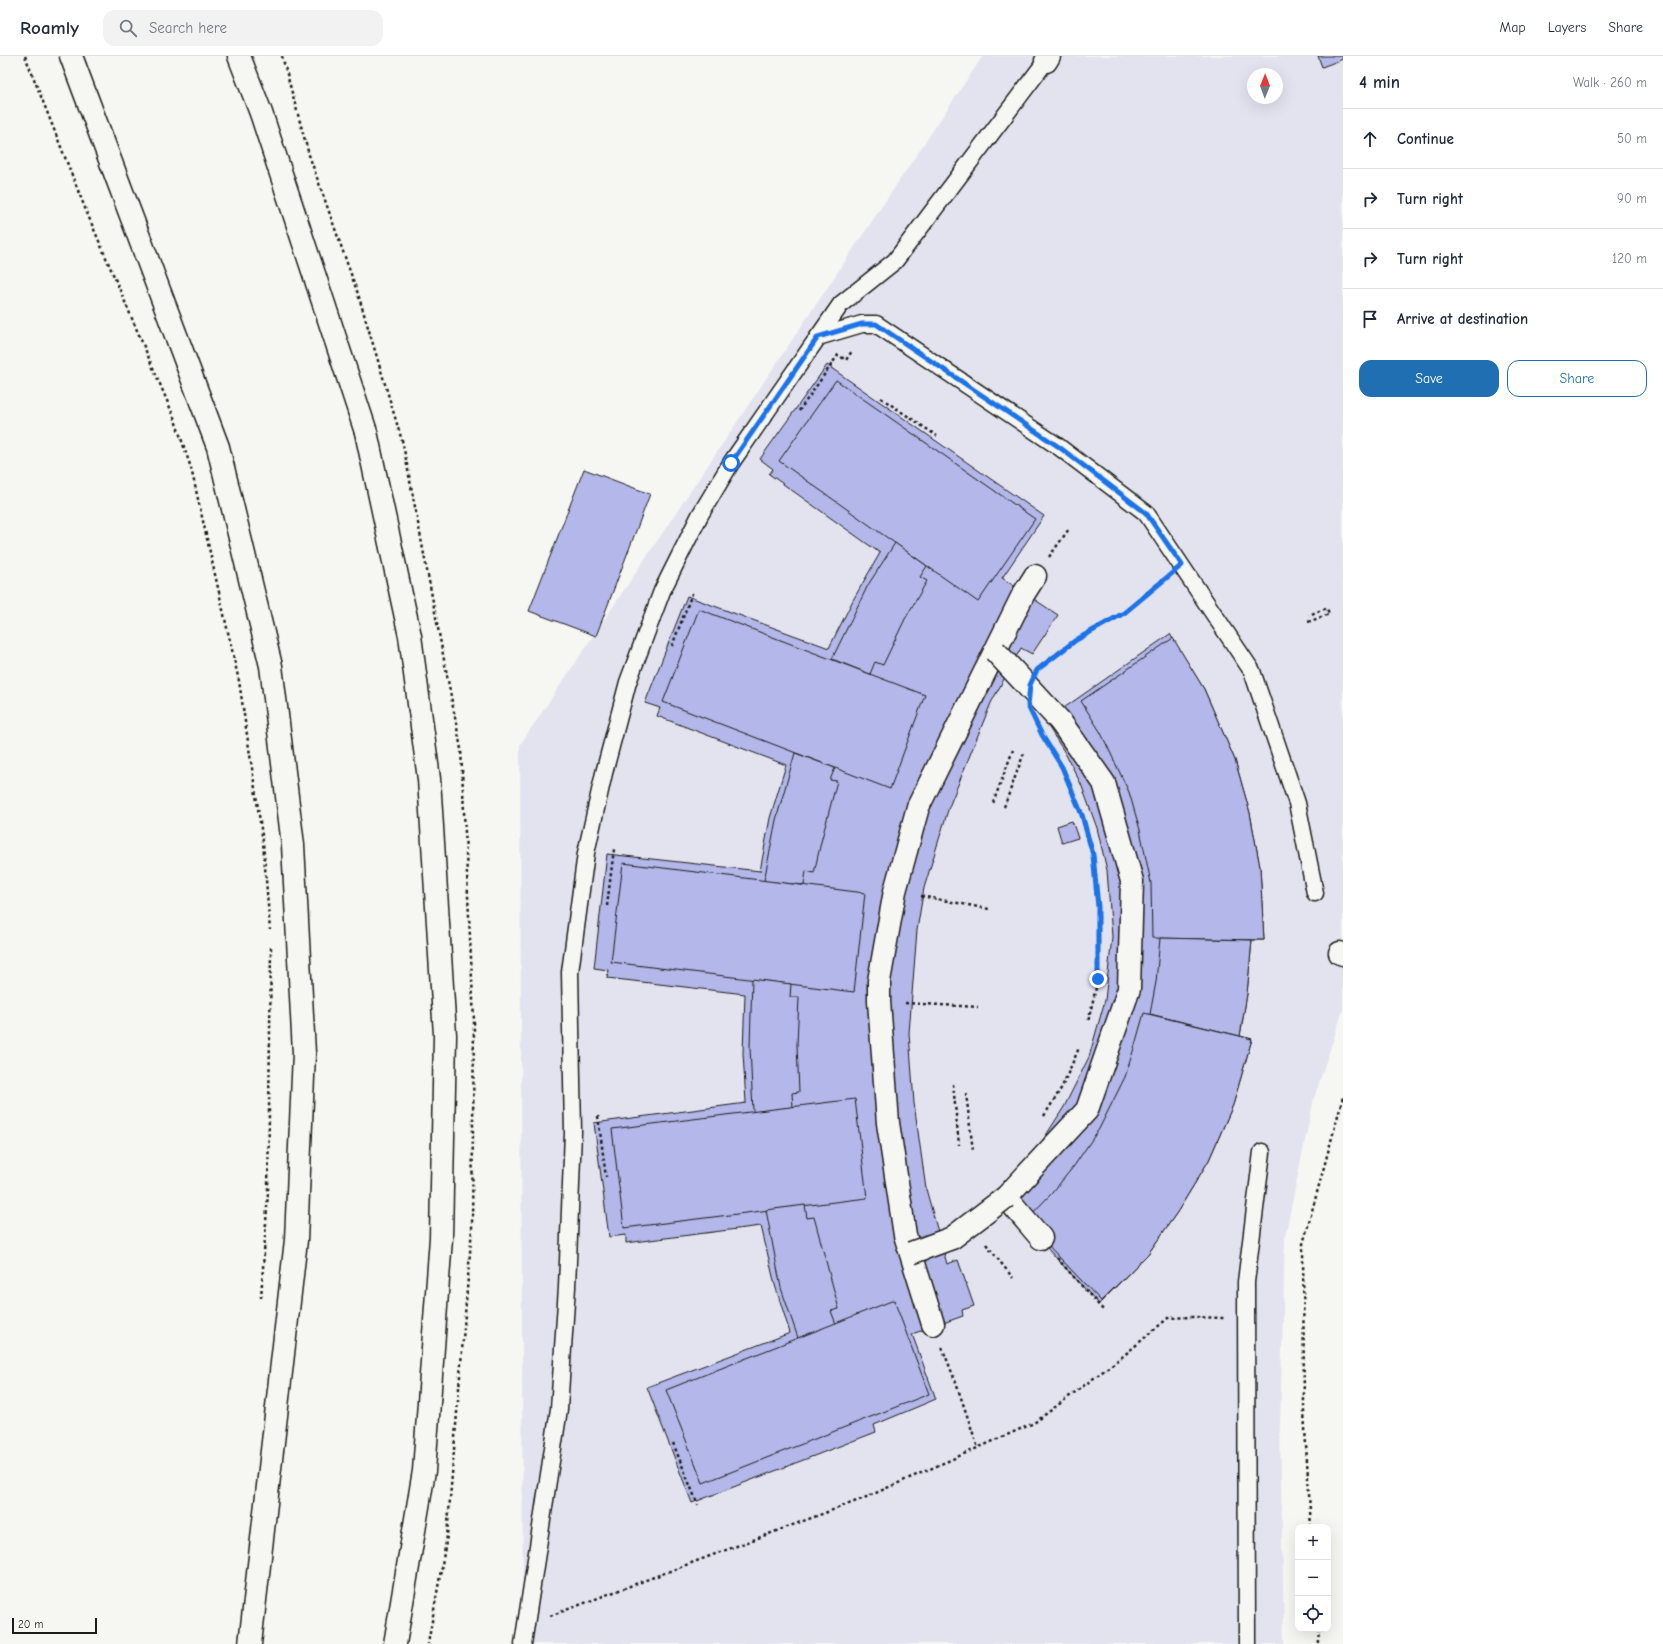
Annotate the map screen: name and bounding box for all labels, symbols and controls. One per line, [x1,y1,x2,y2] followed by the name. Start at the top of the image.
[103,10,383,46] search box
[20,17,79,39] text: Roamly
[117,17,139,39] icon: search
[149,19,227,37] text: Search here
[1499,19,1526,36] text: Map
[1548,19,1586,36] text: Layers
[1608,19,1643,36] text: Share
[1247,68,1283,104] north arrow
[1359,73,1400,92] text: 4 min
[1573,75,1647,90] text: Walk · 260 m
[1359,128,1381,150] icon: ahead
[1397,130,1454,148] text: Continue
[1617,131,1647,146] text: 50 m
[1359,188,1381,210] icon: right
[1397,190,1463,208] text: Turn right
[1617,191,1647,206] text: 90 m
[1359,248,1381,270] icon: right
[1397,250,1463,268] text: Turn right
[1612,251,1647,266] text: 120 m
[1359,308,1381,330] icon: arrive
[1397,310,1528,328] text: Arrive at destination
[1359,360,1499,397] button: Save
[1507,360,1647,397] button: Share
[722,454,740,472] route start
[1089,970,1107,988] route end
[1295,1524,1331,1632] map controls
[1295,1524,1331,1560] button: +
[1295,1560,1331,1596] button: −
[1295,1596,1331,1632] button: locate
[12,1616,97,1635] scale bar
[18,1618,43,1631] text: 20 m

